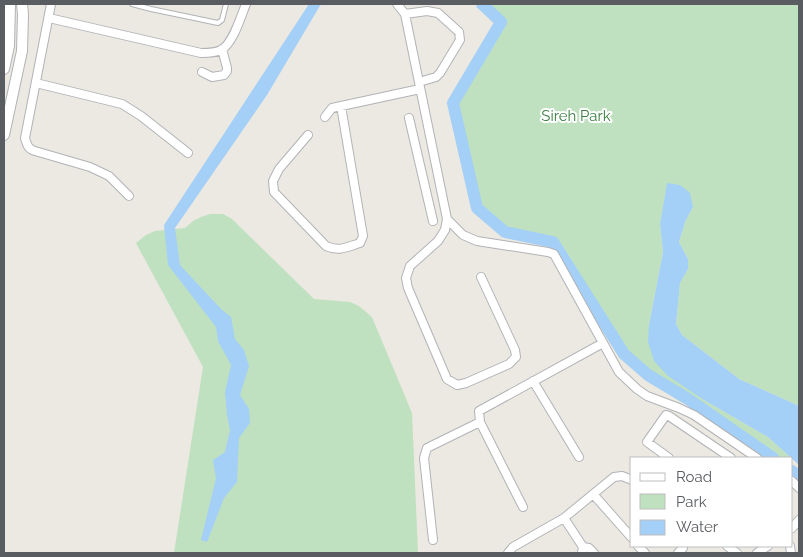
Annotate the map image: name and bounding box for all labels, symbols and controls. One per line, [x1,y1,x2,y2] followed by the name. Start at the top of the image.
[541,107,611,125] park label: Sireh Park
[630,457,793,547] legend
[676,468,712,486] text: Road
[676,493,707,511] text: Park
[676,518,719,536] text: Water

